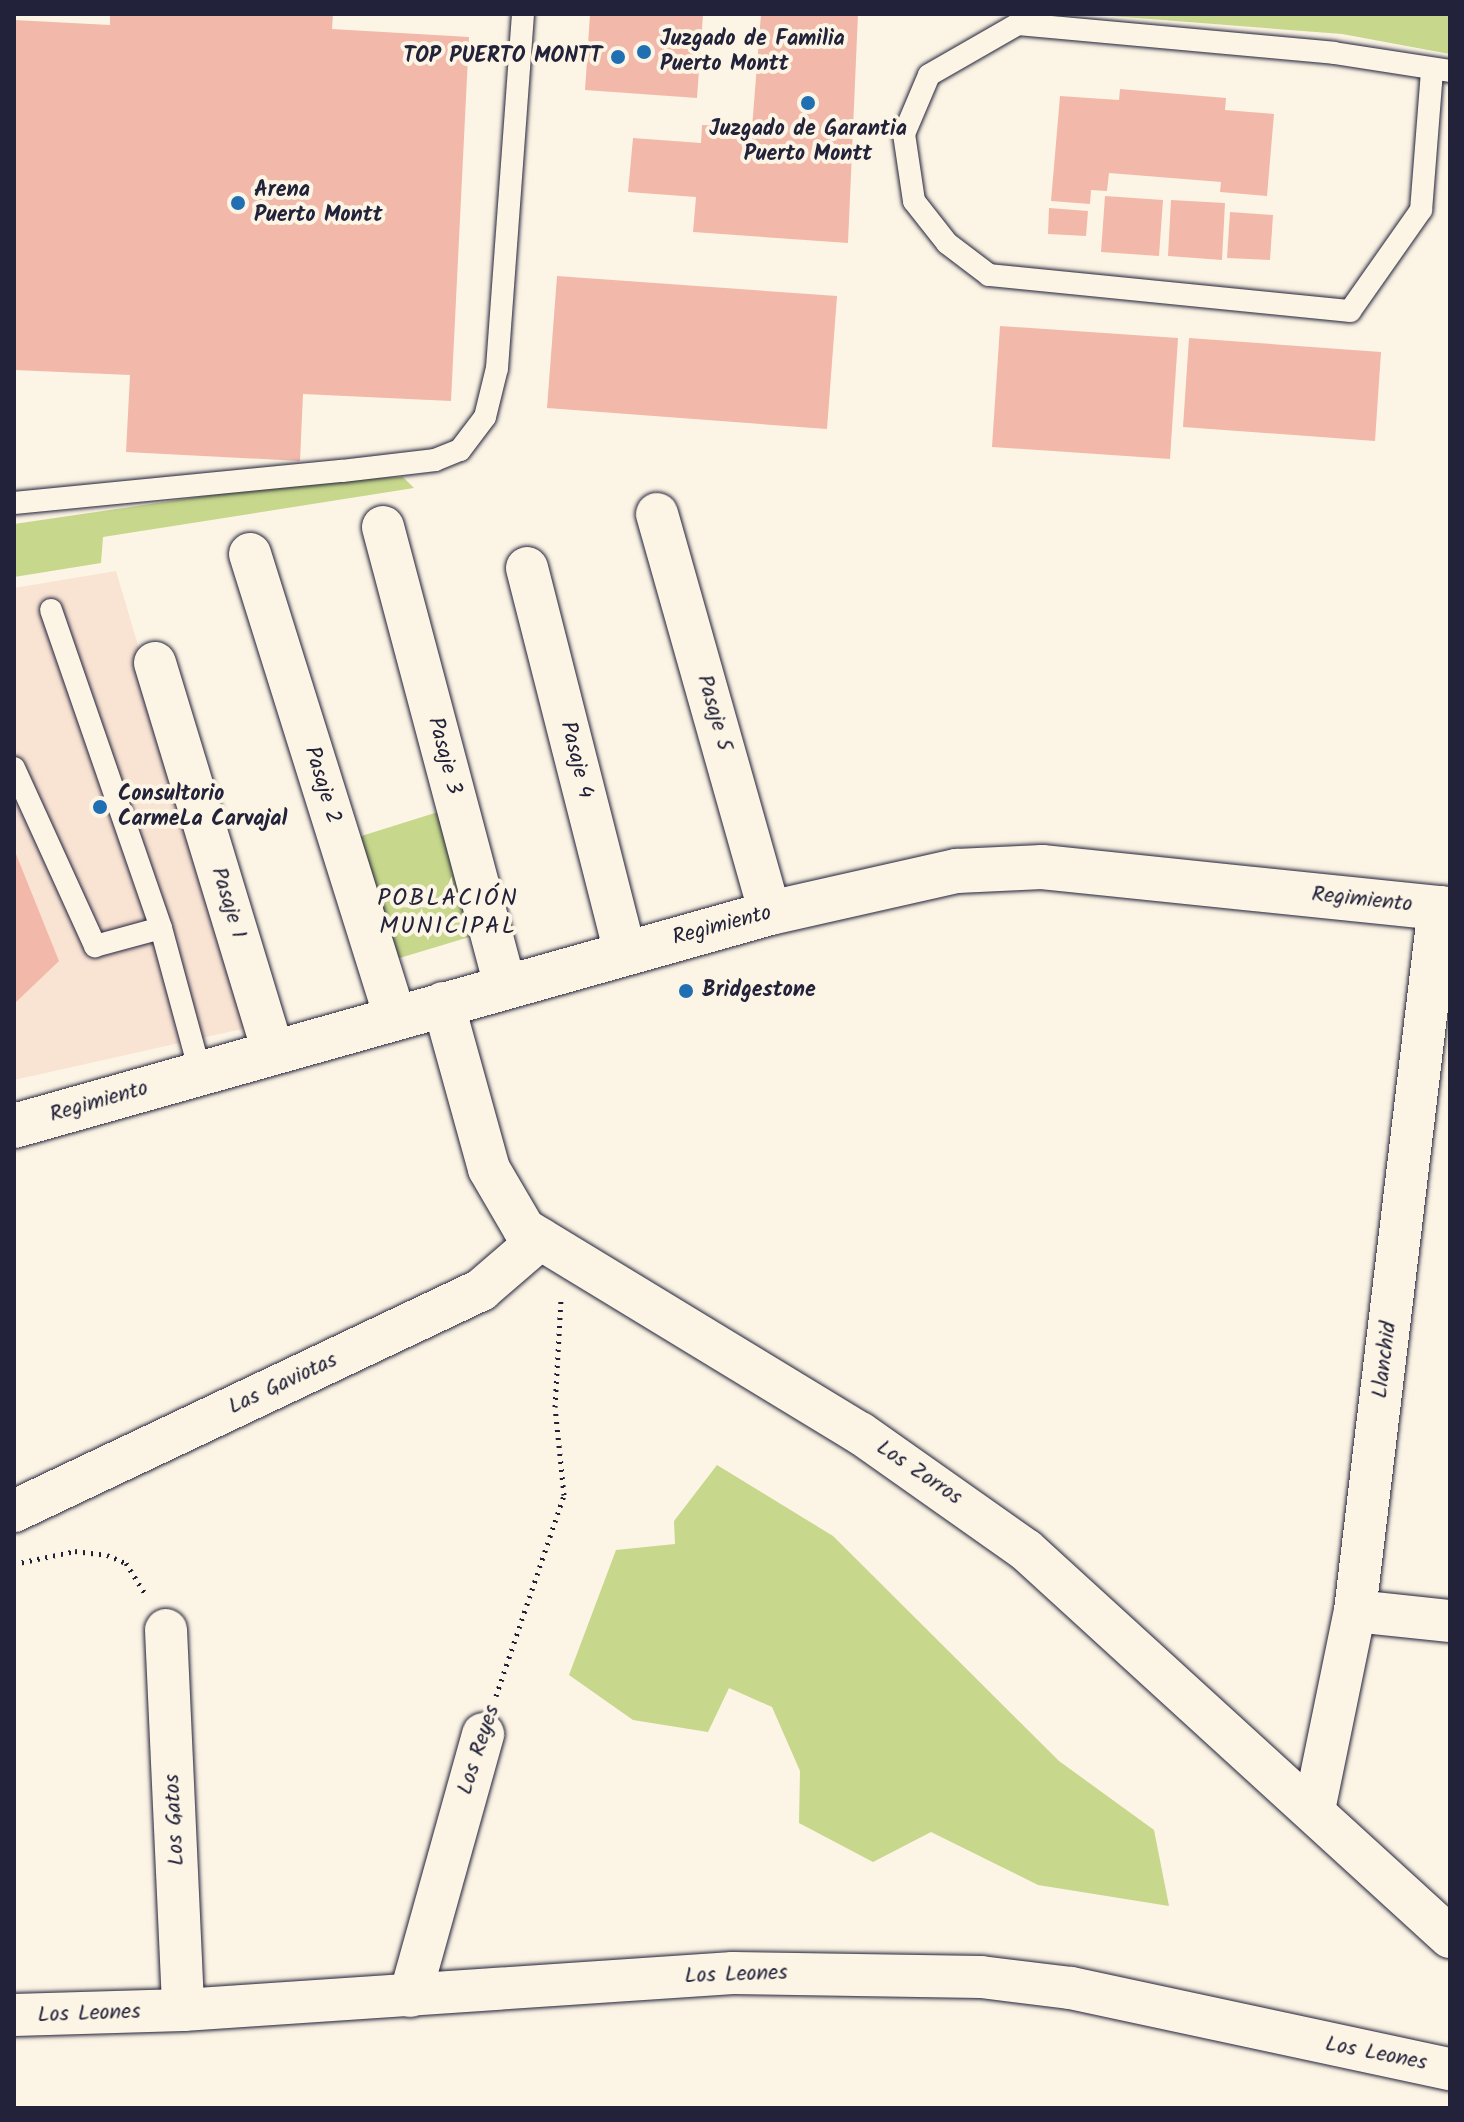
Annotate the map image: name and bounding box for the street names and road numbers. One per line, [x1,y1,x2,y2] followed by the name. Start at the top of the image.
[691,672,737,754] street label: Pasaje 5
[421,715,467,797] street label: Pasaje 3
[554,719,598,801] street label: Pasaje 4
[298,743,346,827] street label: Pasaje 2
[205,864,251,942] street label: Pasaje 1
[1310,882,1414,918] street label: Regimiento
[670,900,774,952] street label: Regimiento
[47,1075,151,1129] street label: Regimiento
[1367,1320,1403,1400] street label: Llanchid
[224,1347,342,1421] street label: Las Gaviotas
[871,1435,967,1511] street label: Los Zorros
[452,1702,506,1798] street label: Los Reyes
[159,1773,191,1867] street label: Los Gatos
[684,1960,788,1990] street label: Los Leones
[37,1999,141,2029] street label: Los Leones
[1323,2031,1429,2077] street label: Los Leones

